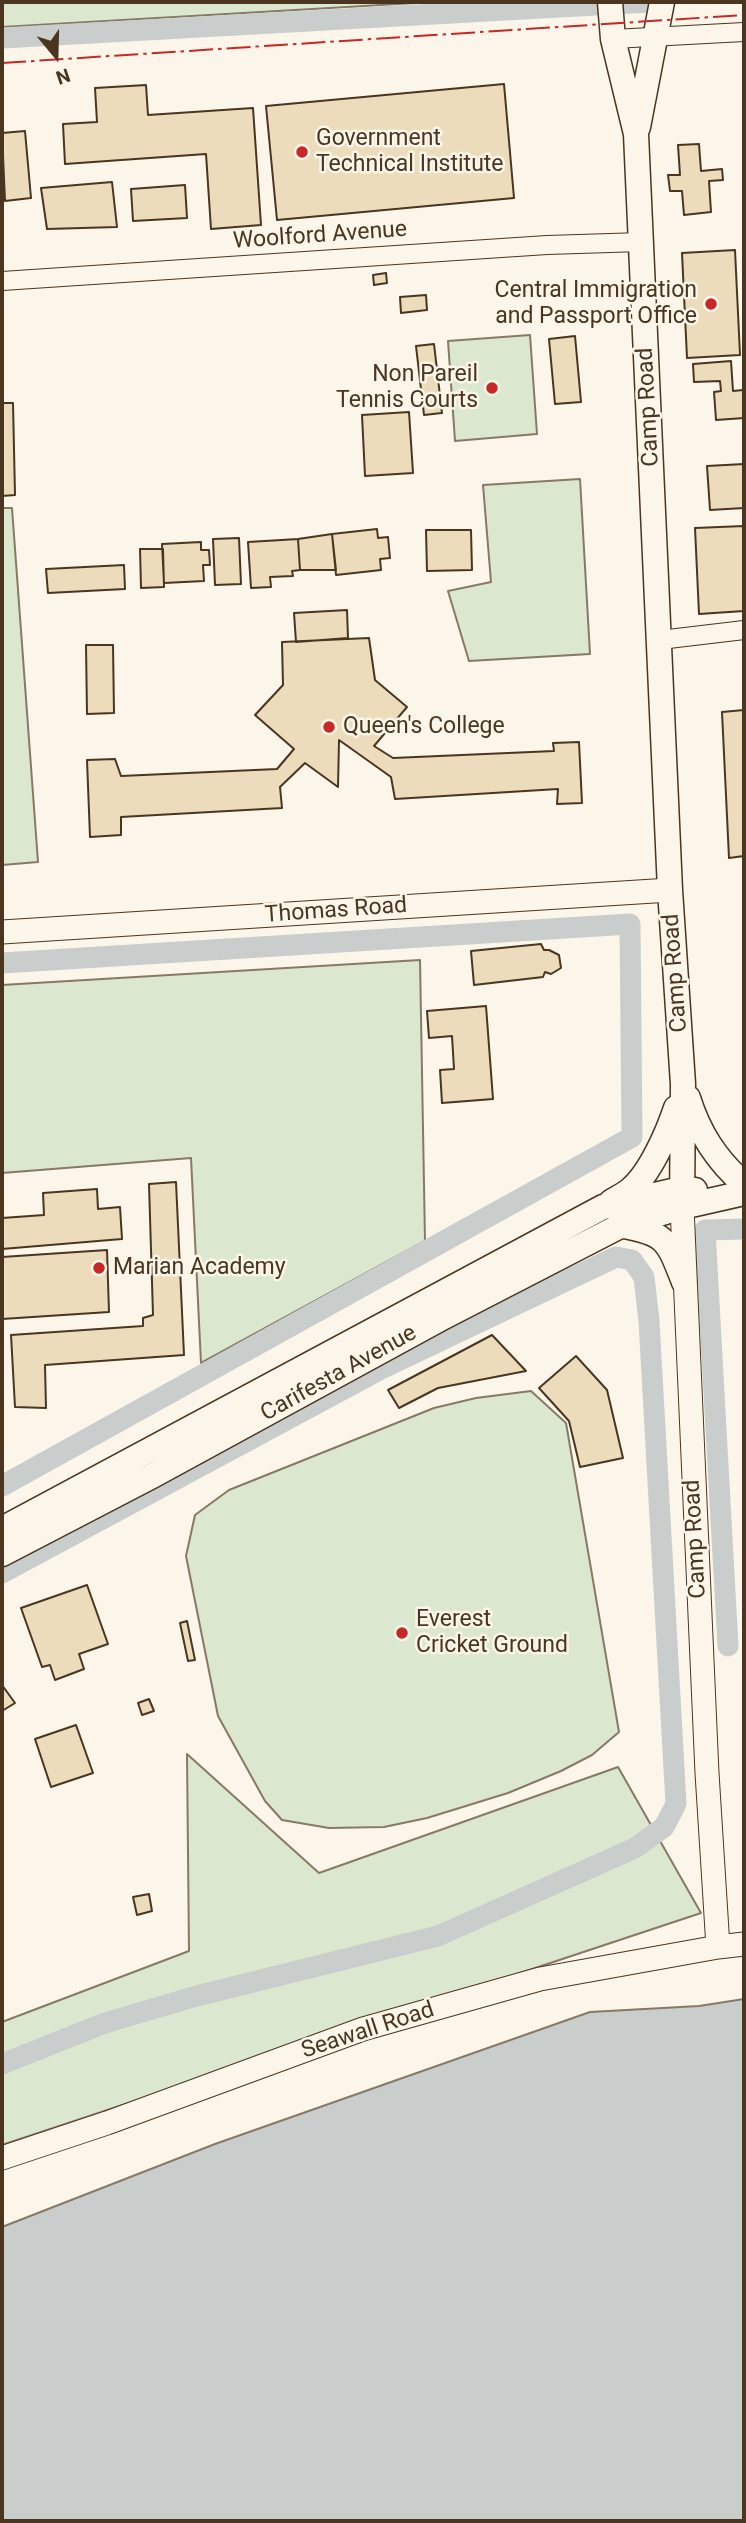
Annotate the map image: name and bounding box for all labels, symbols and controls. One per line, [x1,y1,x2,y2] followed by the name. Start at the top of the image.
[21,21,91,91] north arrow
[53,63,73,89] text: N
[316,125,504,179] place label: Government Technical Institute
[294,144,310,160] marker: Government Technical Institute
[232,216,408,256] street label: Woolford Avenue
[495,277,697,331] place label: Central Immigration and Passport Office
[703,296,719,312] marker: Central Immigration and Passport Office
[632,347,666,467] street label: Camp Road
[336,361,478,415] place label: Non Pareil Tennis Courts
[484,380,500,396] marker: Non Pareil Tennis Courts
[343,713,505,741] place label: Queen's College
[321,719,337,735] marker: Queen's College
[264,892,408,930] street label: Thomas Road
[658,913,694,1033] street label: Camp Road
[113,1254,286,1282] place label: Marian Academy
[91,1260,107,1276] marker: Marian Academy
[256,1320,422,1428] street label: Carifesta Avenue
[679,1479,713,1599] street label: Camp Road
[416,1606,568,1660] place label: Everest Cricket Ground
[394,1625,410,1641] marker: Everest Cricket Ground
[298,1997,438,2065] street label: Seawall Road

